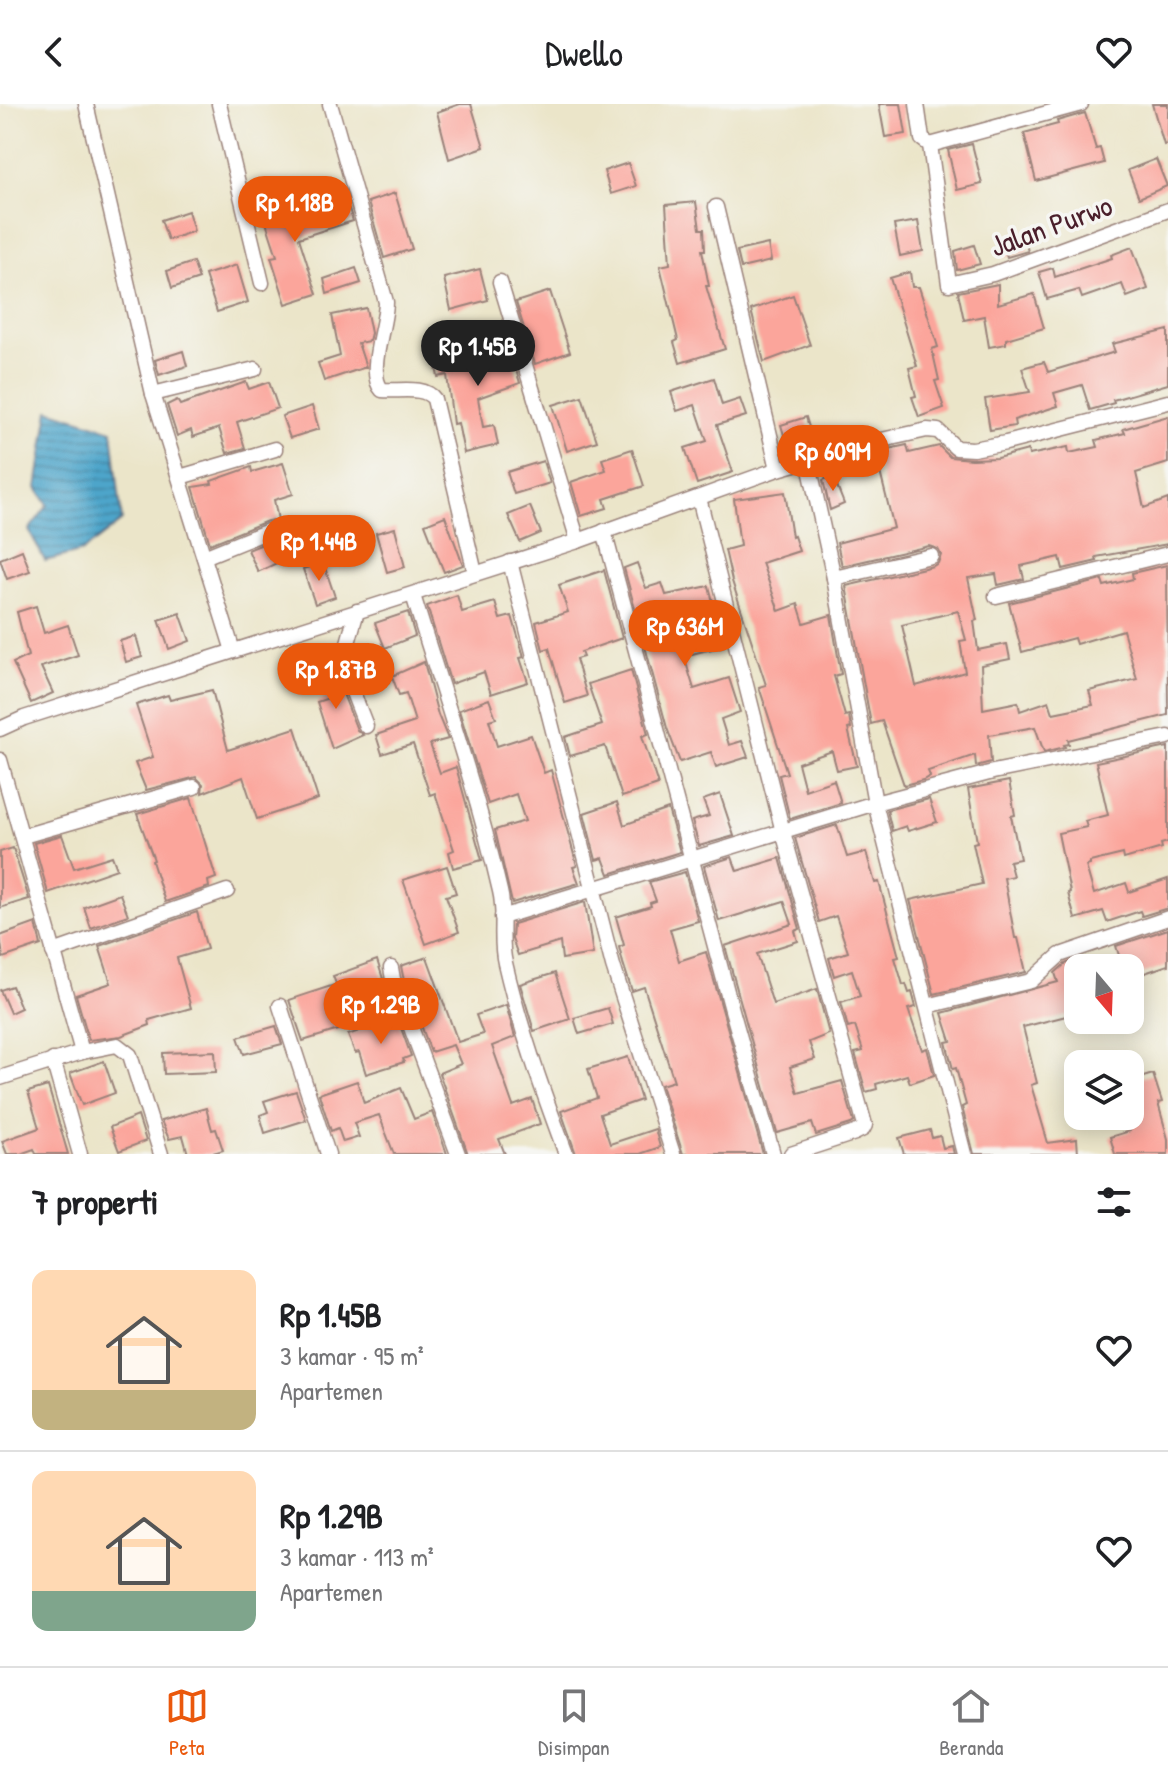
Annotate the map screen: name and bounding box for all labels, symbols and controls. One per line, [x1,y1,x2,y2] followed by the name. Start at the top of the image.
[545,28,623,77] text: Dwello
[32,30,76,74] icon: back
[1092,30,1136,74] icon: heart
[212,176,378,244] pin: Rp 1.18B
[256,184,334,219] text: Rp 1.18B
[984,184,1118,266] street label: Jalan Purwo
[395,320,561,388] pin: Rp 1.45B
[439,328,517,363] text: Rp 1.45B
[759,425,907,493] pin: Rp 609M
[795,433,871,468] text: Rp 609M
[236,515,402,583] pin: Rp 1.44B
[281,523,357,558] text: Rp 1.44B
[611,600,759,668] pin: Rp 636M
[647,608,723,643] text: Rp 636M
[253,643,419,711] pin: Rp 1.87B
[295,651,377,686] text: Rp 1.87B
[1064,954,1144,1034] north arrow
[1064,954,1144,1130] map controls
[298,978,464,1046] pin: Rp 1.29B
[342,986,420,1021] text: Rp 1.29B
[1064,1050,1144,1130] button: layers
[32,1179,158,1225] text: 7 properti
[1092,1180,1136,1224] icon: filters
[280,1292,382,1338] text: Rp 1.45B
[96,1302,192,1398] icon: home
[1092,1328,1136,1372] icon: heart
[280,1338,424,1373] text: 3 kamar · 95 m²
[280,1373,383,1408] text: Apartemen
[280,1493,383,1539] text: Rp 1.29B
[96,1503,192,1599] icon: home
[1092,1529,1136,1573] icon: heart
[280,1539,434,1574] text: 3 kamar · 113 m²
[280,1574,383,1609] text: Apartemen
[165,1684,209,1762] tab: Peta
[538,1684,610,1762] tab: Disimpan
[939,1684,1003,1762] tab: Beranda

